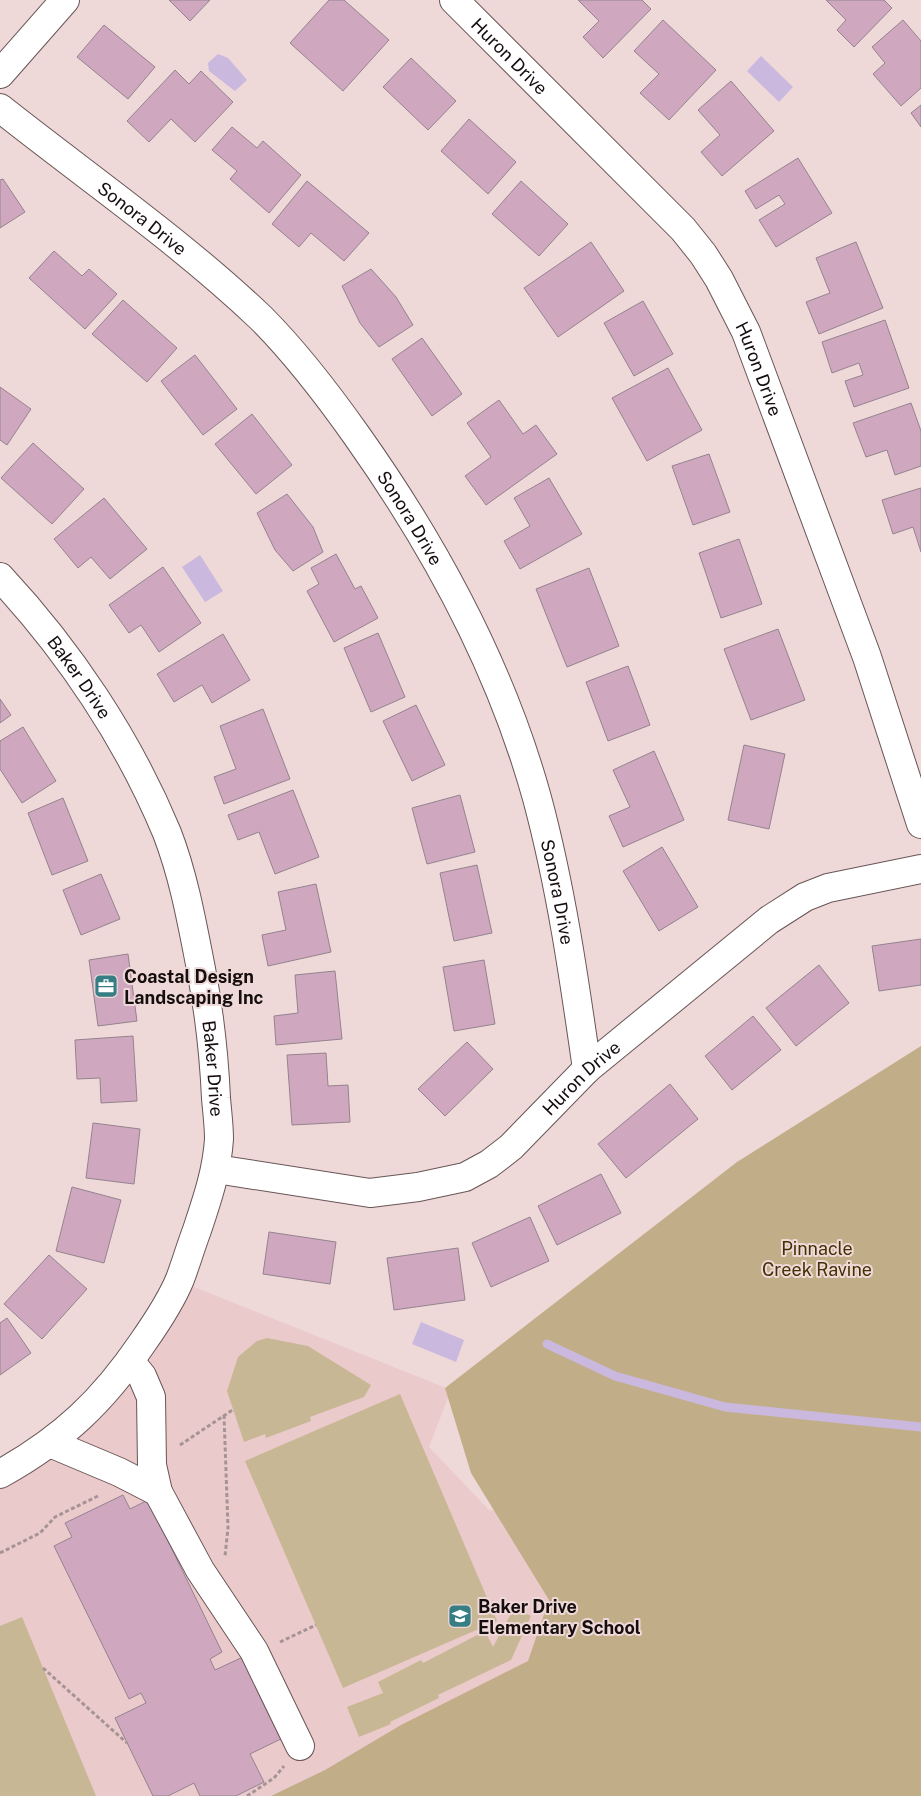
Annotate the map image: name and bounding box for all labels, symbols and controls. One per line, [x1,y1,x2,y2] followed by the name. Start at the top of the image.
[467,13,552,98] street label: Huron Drive
[94,177,191,259] street label: Sonora Drive
[732,318,787,419] street label: Huron Drive
[373,466,447,569] street label: Sonora Drive
[43,631,116,722] street label: Baker Drive
[537,837,578,946] street label: Sonora Drive
[124,966,264,1008] place label: Coastal Design Landscaping Inc
[93,973,119,999] office icon: Coastal Design Landscaping Inc
[199,1019,228,1117] street label: Baker Drive
[538,1036,624,1119] street label: Huron Drive
[762,1238,872,1280] park label: Pinnacle Creek Ravine
[478,1596,641,1638] place label: Baker Drive Elementary School
[447,1603,473,1629] school or university icon: Baker Drive Elementary School

